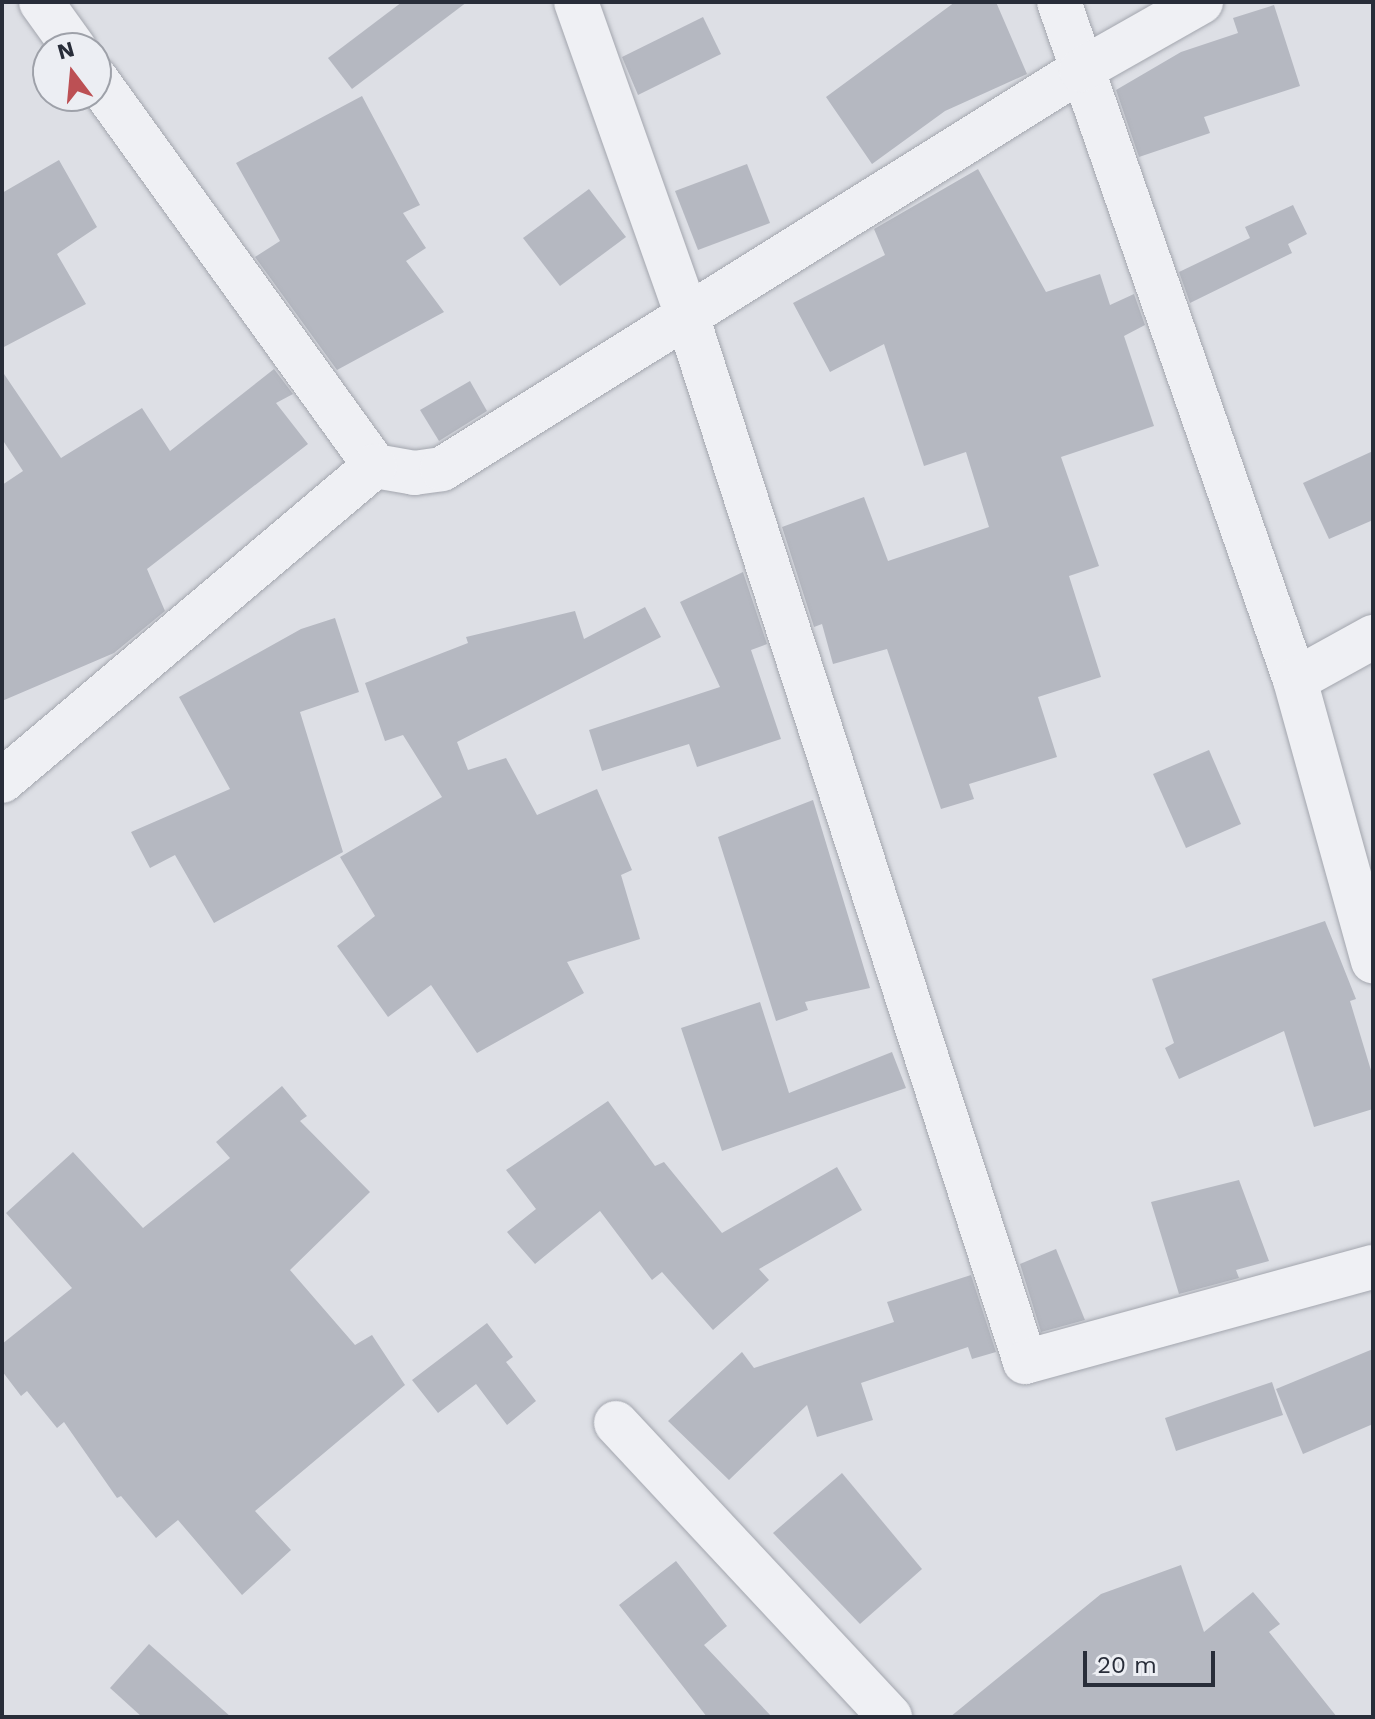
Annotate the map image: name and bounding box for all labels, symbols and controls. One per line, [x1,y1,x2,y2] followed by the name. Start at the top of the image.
[32,32,112,112] north arrow
[55,36,77,65] text: N
[1087,1635,1219,1685] scale bar
[1097,1651,1157,1679] text: 20 m

